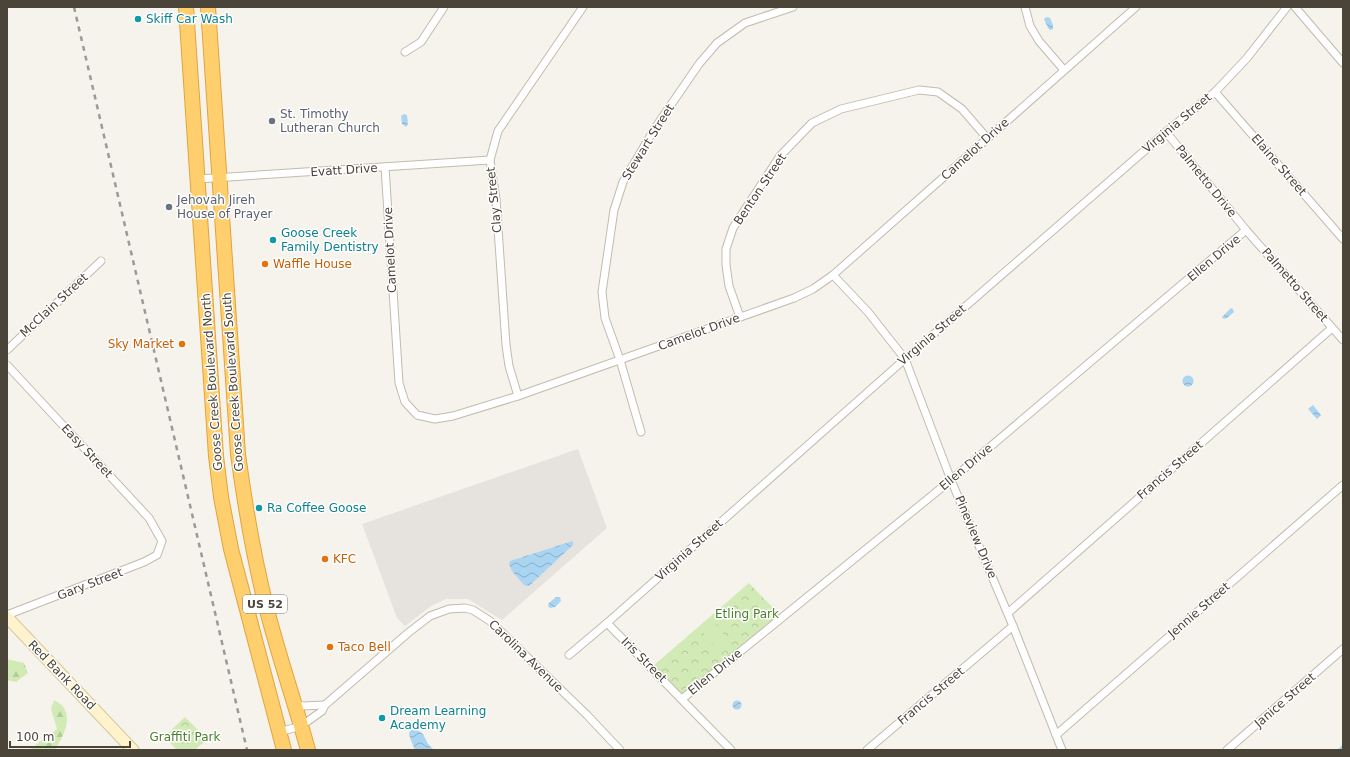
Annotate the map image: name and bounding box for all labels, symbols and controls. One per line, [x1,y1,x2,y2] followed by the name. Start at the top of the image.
[146,12,233,26] place label: Skiff Car Wash
[133,14,143,24] marker: Skiff Car Wash
[1140,90,1214,156] street label: Virginia Street
[619,101,677,183] street label: Stewart Street
[280,107,380,135] place label: St. Timothy Lutheran Church
[938,115,1012,183] street label: Camelot Drive
[267,116,277,126] marker: St. Timothy Lutheran Church
[1248,131,1310,199] street label: Elaine Street
[1173,142,1239,220] street label: Palmetto Drive
[731,150,789,227] street label: Benton Street
[310,161,378,179] street label: Evatt Drive
[484,166,504,234] street label: Clay Street
[176,193,273,221] place label: Jehovah Jireh House of Prayer
[164,202,174,212] marker: Jehovah Jireh House of Prayer
[381,207,399,293] street label: Camelot Drive
[281,226,379,254] place label: Goose Creek Family Dentistry
[1185,232,1243,284] street label: Ellen Drive
[268,235,278,245] marker: Goose Creek Family Dentistry
[1259,245,1331,325] street label: Palmetto Street
[273,257,352,271] place label: Waffle House
[260,259,270,269] marker: Waffle House
[17,270,91,340] street label: McClain Street
[220,292,246,472] street label: Goose Creek Boulevard South
[199,293,225,471] street label: Goose Creek Boulevard North
[895,301,969,368] street label: Virginia Street
[656,311,742,353] street label: Camelot Drive
[108,337,174,351] place label: Sky Market
[177,339,187,349] marker: Sky Market
[58,421,116,481] street label: Easy Street
[1134,438,1206,502] street label: Francis Street
[937,441,995,493] street label: Ellen Drive
[952,493,1000,581] street label: Pineview Drive
[267,501,366,515] place label: Ra Coffee Goose
[254,503,264,513] marker: Ra Coffee Goose
[653,516,726,584] street label: Virginia Street
[333,552,356,566] place label: KFC
[320,554,330,564] marker: KFC
[55,565,125,603] street label: Gary Street
[1165,579,1233,641] street label: Jennie Street
[243,595,287,613] road number: US 52
[715,607,779,621] park label: Etling Park
[486,617,566,695] street label: Carolina Avenue
[618,634,670,686] street label: Iris Street
[25,638,99,712] street label: Red Bank Road
[337,640,391,654] place label: Taco Bell
[325,642,335,652] marker: Taco Bell
[685,646,745,698] street label: Ellen Drive
[895,664,967,728] street label: Francis Street
[1251,670,1319,731] street label: Janice Street
[390,704,486,732] place label: Dream Learning Academy
[377,713,387,723] marker: Dream Learning Academy
[10,723,130,749] scale bar
[16,730,54,744] text: 100 m
[150,730,221,744] park label: Graffiti Park

